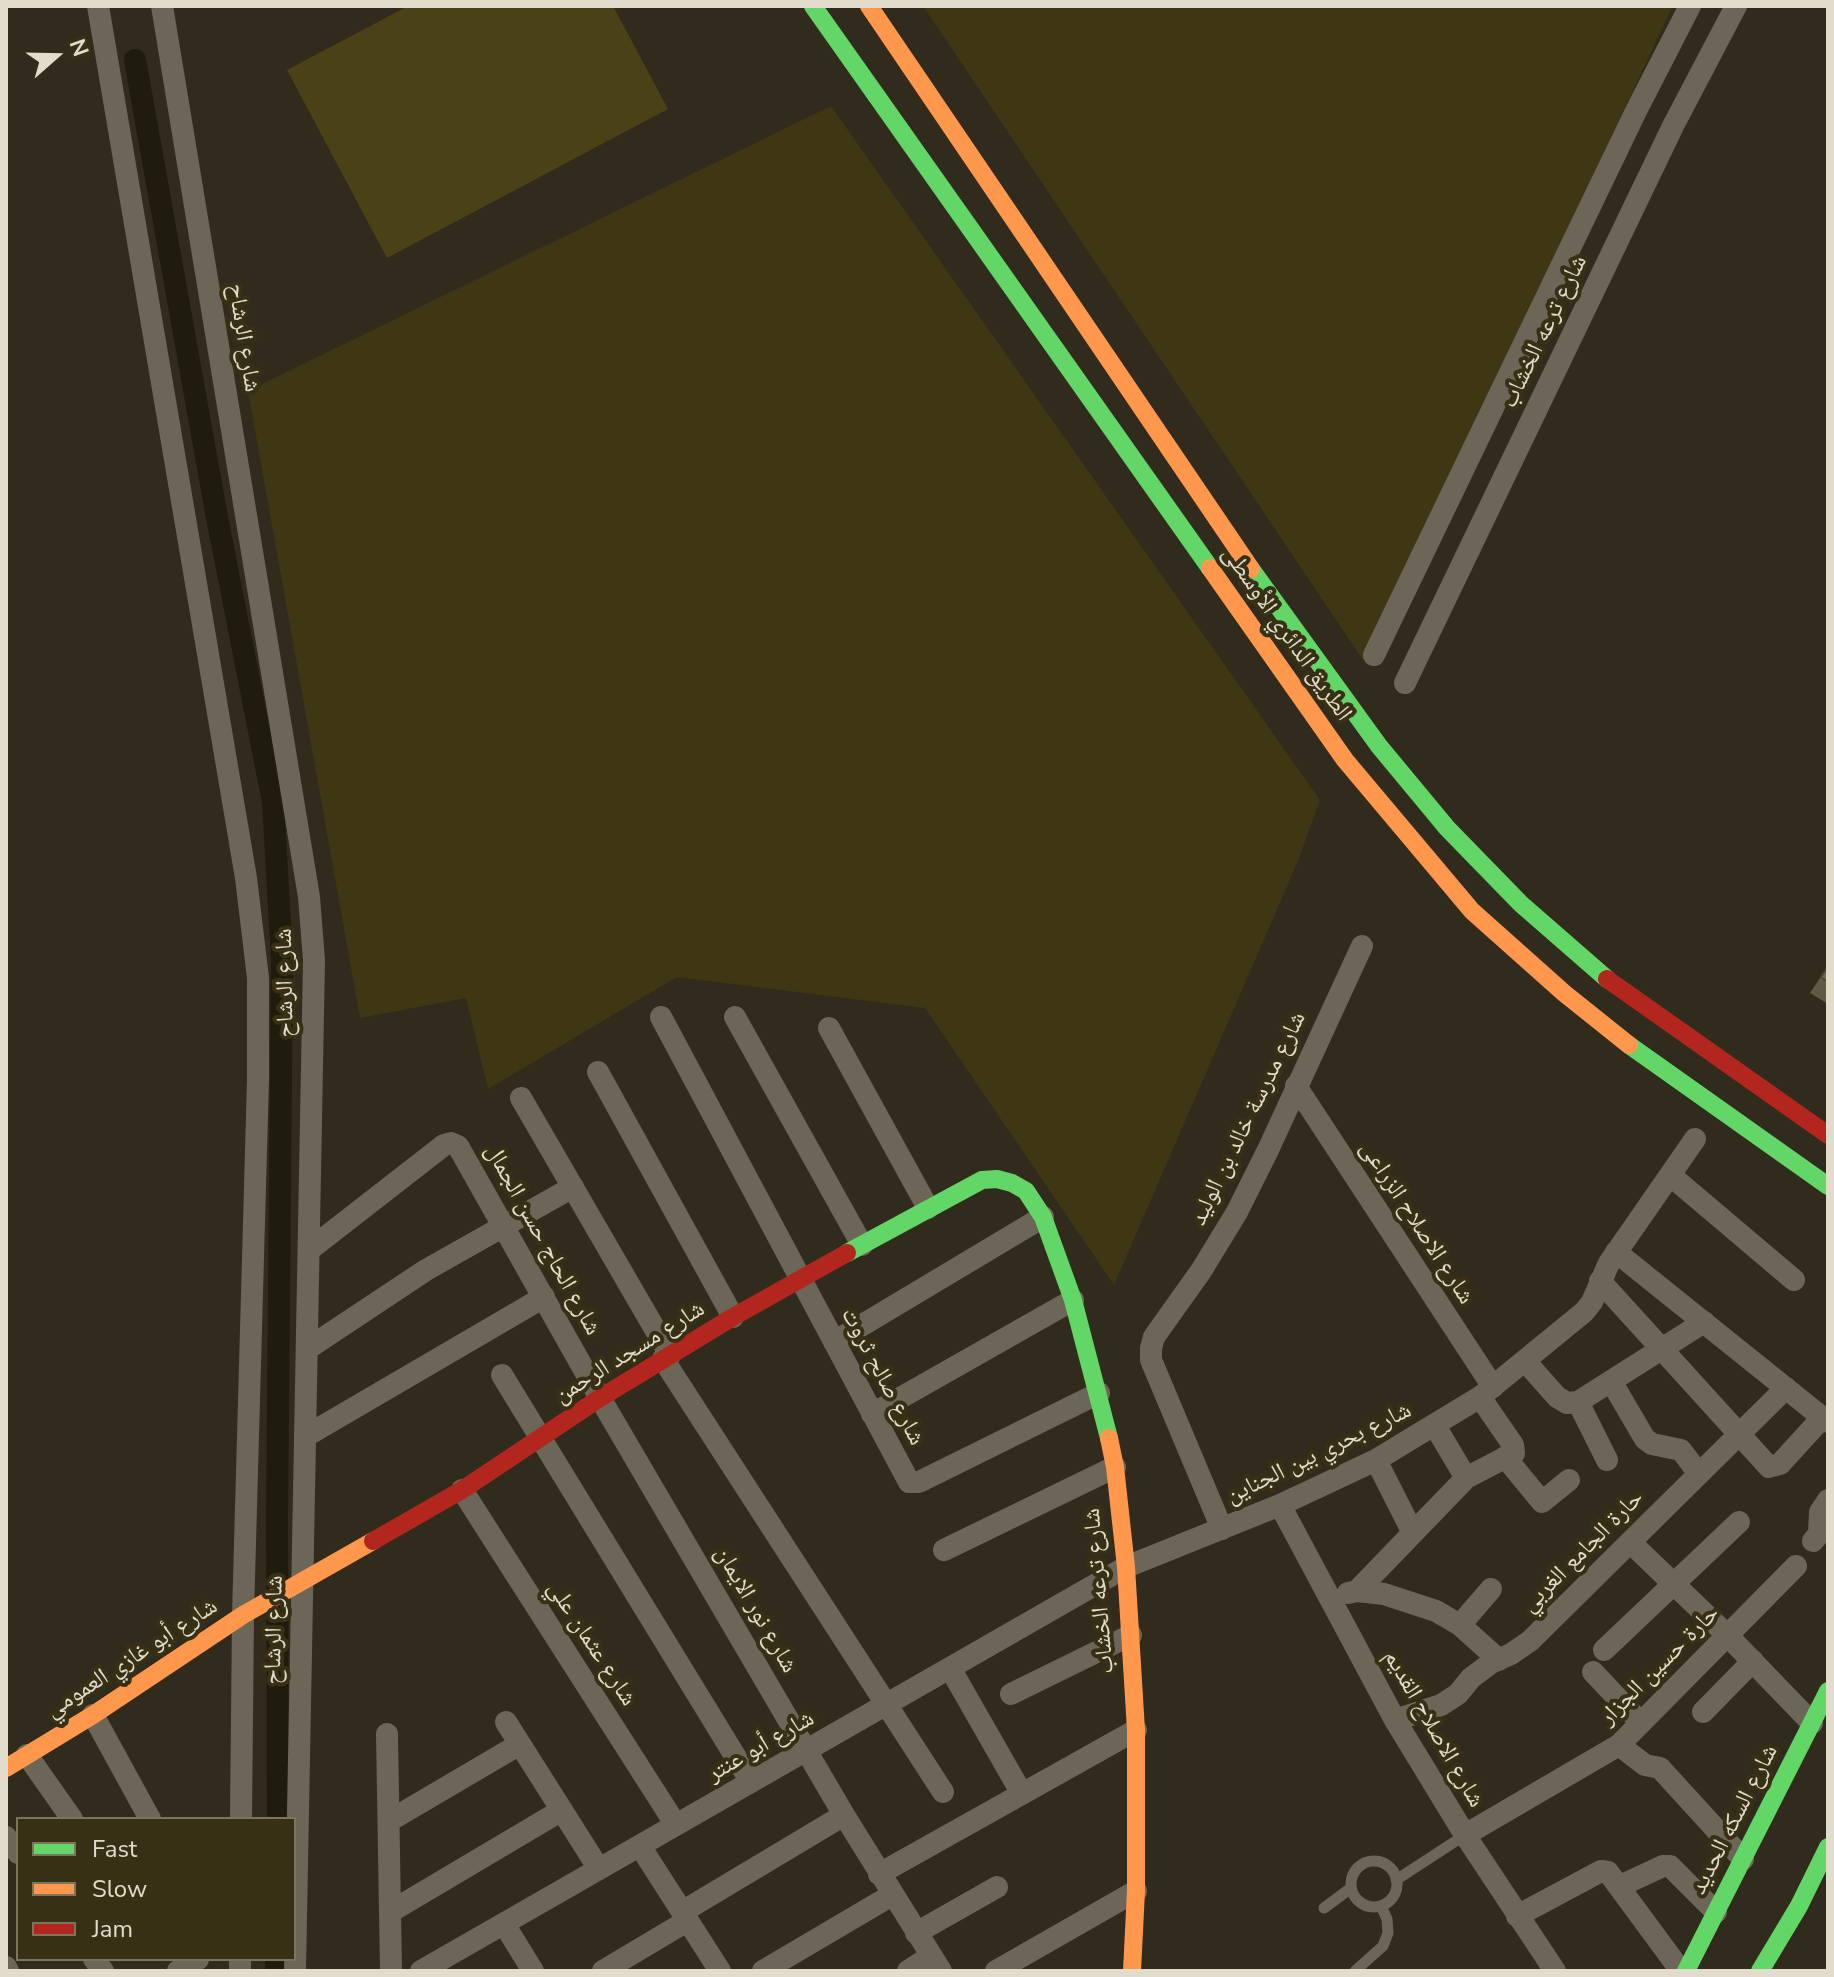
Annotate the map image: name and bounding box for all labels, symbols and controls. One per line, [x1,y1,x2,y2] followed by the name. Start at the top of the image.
[16,16,96,96] north arrow
[62,35,95,61] text: N
[1496,251,1594,413] street label: شارع ترعه الخشاب
[220,282,266,394] street label: شارع الرشاح
[1215,541,1357,727] street label: الطريق الدائري الأوسطى
[271,928,301,1038] street label: شارع الرشاح
[1185,1007,1313,1231] street label: شارع مدرسة خالد بن الوليد
[1352,1136,1480,1310] street label: شارع الاصلاح الزراعى
[477,1139,607,1341] street label: شارع الحاج حسن الجمال
[549,1295,711,1411] street label: شارع مسجد الرحمن
[834,1303,930,1451] street label: شارع صالح ثروت
[1222,1397,1416,1511] street label: شارع بحري بين الجناين
[1516,1485,1650,1619] street label: حارة الجامع الغربي
[1078,1507,1122,1675] street label: شارع ترعه الخشاب
[707,1542,803,1678] street label: شارع نور الايمان
[260,1575,290,1685] street label: شارع الرشاح
[540,1576,642,1712] street label: شارع عثمان علي
[41,1593,223,1725] street label: شارع أبو غازي العمومي
[1594,1600,1726,1732] street label: حارة حسين الجزار
[1376,1645,1490,1813] street label: شارع الاصلاح القديم
[702,1705,820,1789] street label: شارع أبو عنتر
[1685,1740,1785,1900] street label: شارع السكه الحديد
[16,1817,296,1961] legend
[92,1833,137,1865] text: Fast
[92,1873,147,1905] text: Slow
[92,1913,133,1945] text: Jam

